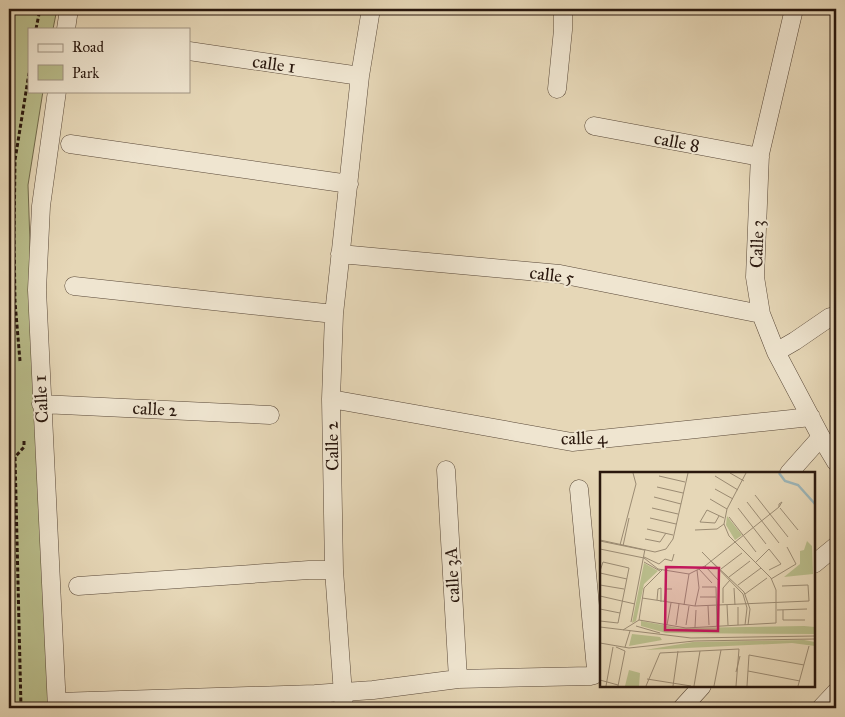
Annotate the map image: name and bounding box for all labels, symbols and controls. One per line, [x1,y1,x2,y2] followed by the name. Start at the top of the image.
[28,28,190,92] legend
[72,38,104,56] text: Road
[251,50,297,78] street label: calle 1
[72,64,99,82] text: Park
[652,127,702,157] street label: calle 8
[745,220,769,268] street label: Calle 3
[529,261,576,289] street label: calle 5
[29,374,53,424] street label: Calle 1
[132,397,178,421] street label: calle 2
[321,421,343,471] street label: Calle 2
[561,427,608,449] street label: calle 4
[600,472,815,687] inset map
[440,547,464,603] street label: calle 3A

